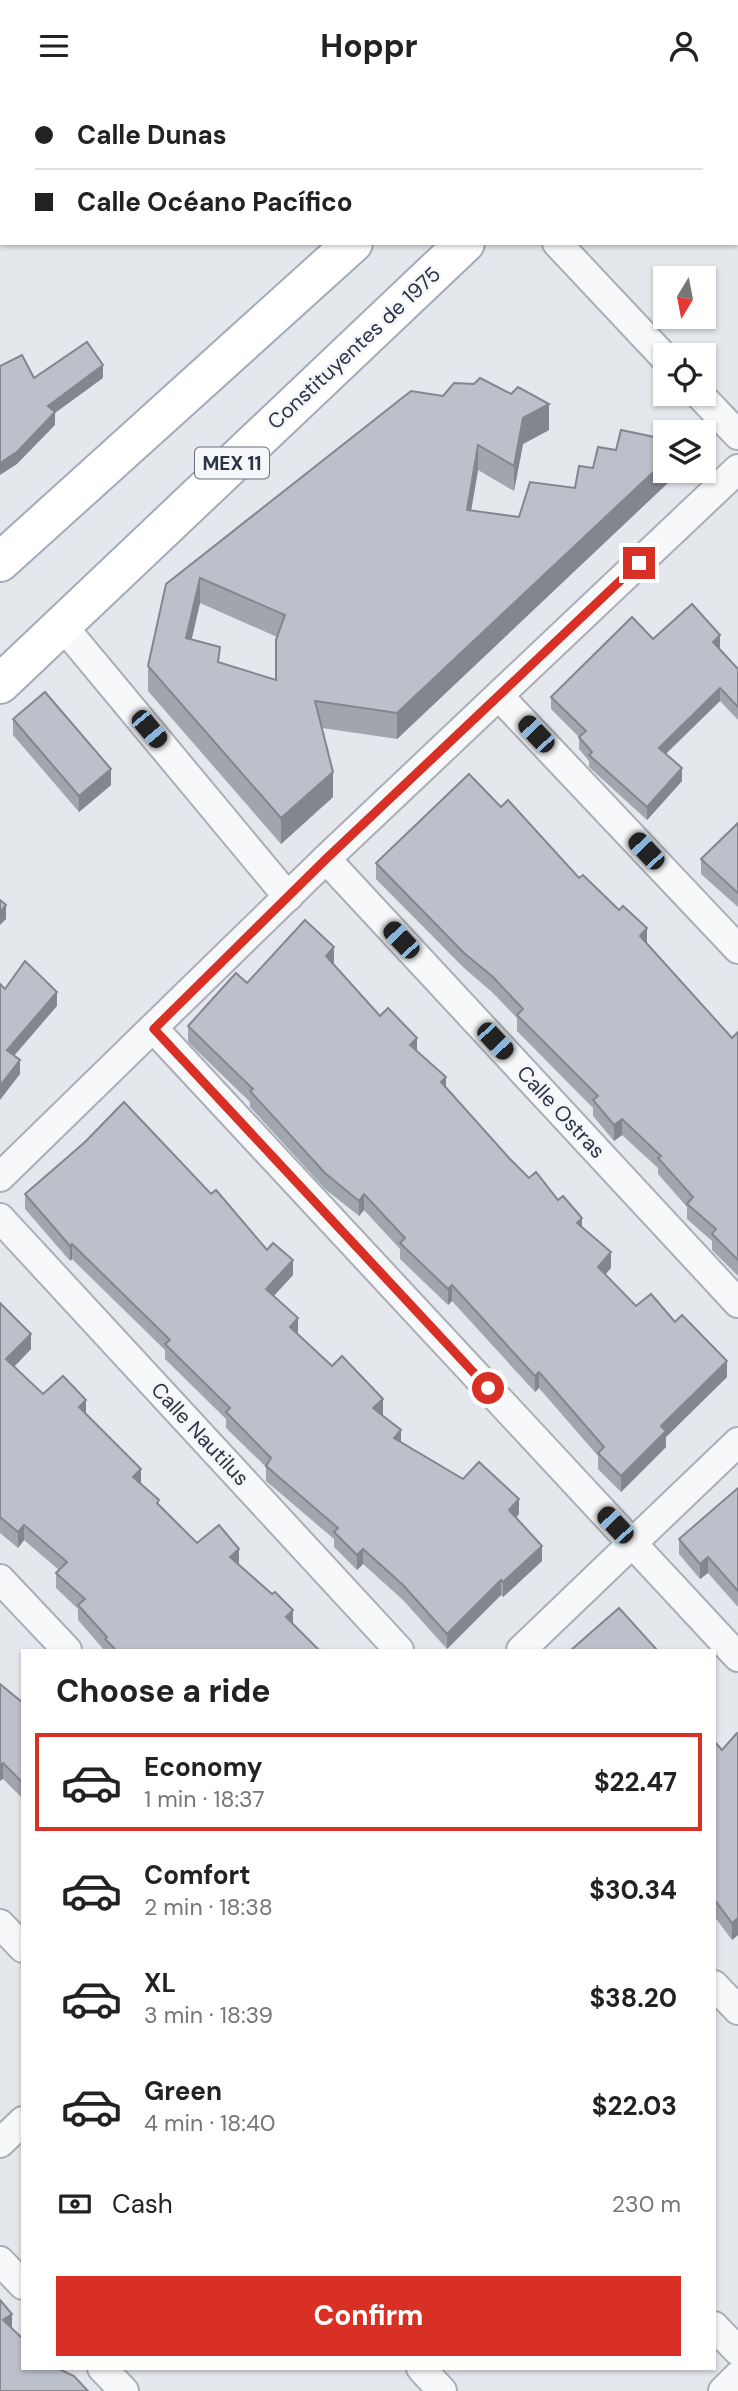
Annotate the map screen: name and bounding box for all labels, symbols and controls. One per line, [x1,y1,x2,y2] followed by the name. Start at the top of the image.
[320,25,418,67] text: Hoppr
[35,27,73,65] icon: menu
[665,27,703,65] icon: person
[77,118,227,152] text: Calle Dunas
[77,185,353,219] text: Calle Océano Pacífico
[261,260,447,436] street label: Constituyentes de 1975
[653,266,716,329] north arrow
[653,266,716,483] map controls
[653,343,716,406] button: locate
[653,420,716,483] button: layers
[195,447,269,479] road number: MEX 11
[623,547,655,579] route end
[128,706,171,752] car
[514,711,559,757] car
[624,828,669,874] car
[379,917,424,963] car
[473,1018,518,1064] car
[511,1059,611,1165] street label: Calle Ostras
[472,1372,504,1404] route start
[145,1376,255,1492] street label: Calle Nautilus
[593,1502,638,1548] car
[56,1670,271,1712] text: Choose a ride
[144,1750,262,1784] text: Economy
[60,1751,123,1814] icon: car
[594,1765,677,1799] text: $22.47
[144,1784,265,1814] text: 1 min · 18:37
[144,1858,250,1892] text: Comfort
[60,1859,123,1922] icon: car
[589,1873,677,1907] text: $30.34
[144,1892,273,1922] text: 2 min · 18:38
[144,1966,176,2000] text: XL
[60,1967,123,2030] icon: car
[589,1981,677,2015] text: $38.20
[144,2000,273,2030] text: 3 min · 18:39
[144,2074,222,2108] text: Green
[60,2075,123,2138] icon: car
[592,2089,677,2123] text: $22.03
[144,2108,276,2138] text: 4 min · 18:40
[56,2185,94,2223] icon: cash
[112,2187,173,2221] text: Cash
[612,2189,681,2219] text: 230 m
[56,2276,681,2356] button: Confirm

